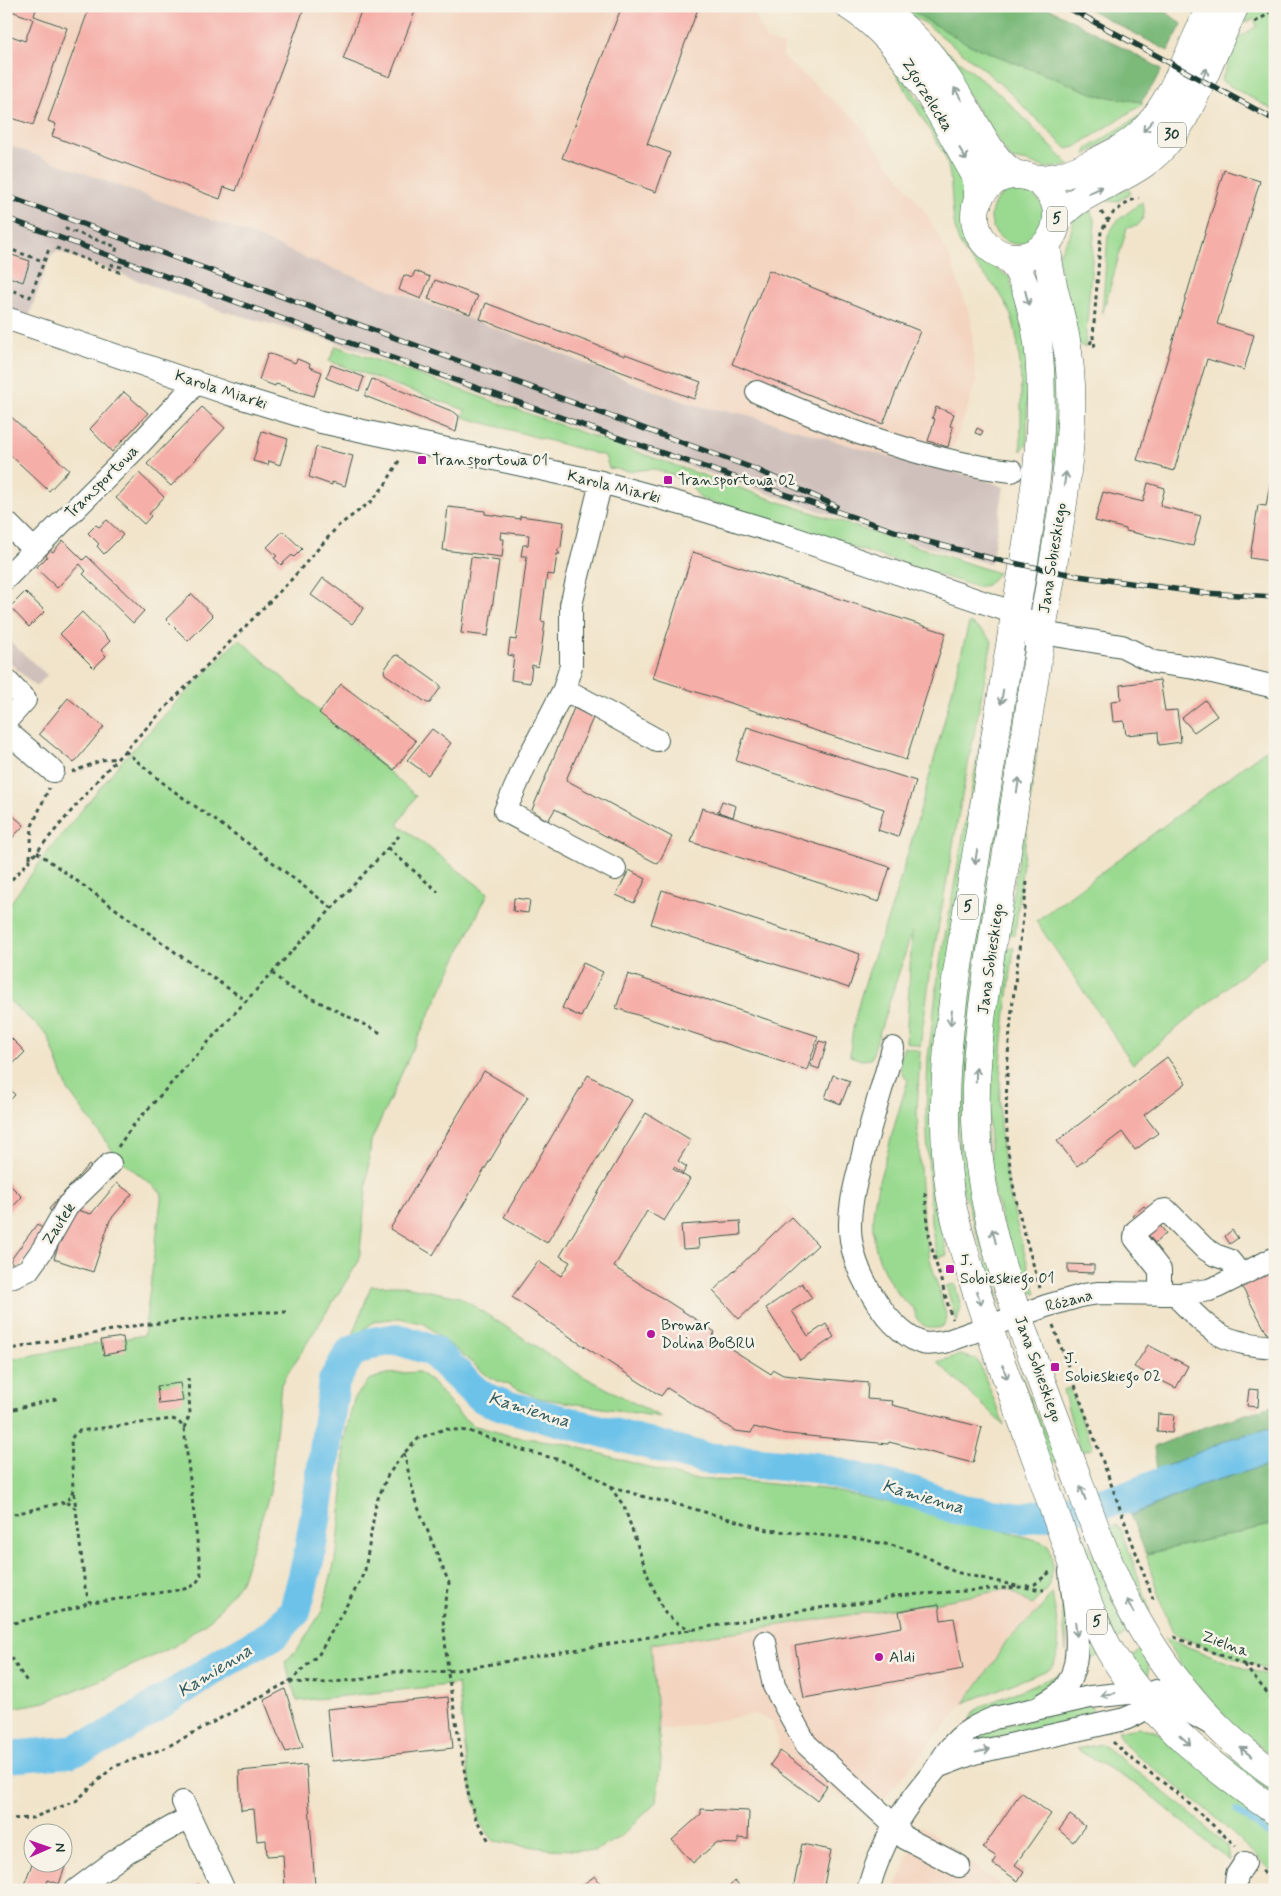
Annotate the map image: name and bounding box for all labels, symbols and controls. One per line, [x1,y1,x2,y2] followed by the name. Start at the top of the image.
[895,54,958,136] street label: Zgorzelecka
[1199,68,1209,83] one-way arrow
[952,88,962,102] one-way arrow
[1142,120,1153,133] one-way arrow
[1158,122,1186,148] road number: 30
[958,146,968,160] one-way arrow
[1089,184,1104,194] one-way arrow
[1047,206,1067,232] road number: 5
[1023,289,1032,305] one-way arrow
[172,365,270,415] street label: Karola Miarki
[61,441,143,523] street label: Transportowa
[432,450,548,471] place label: Transportowa 01
[416,454,428,466] marker: Transportowa 01
[565,465,663,509] street label: Karola Miarki
[678,470,796,491] place label: Transportowa 02
[1061,471,1071,487] one-way arrow
[662,474,674,486] marker: Transportowa 02
[1034,501,1072,615] street label: Jana Sobieskiego
[996,689,1006,705] one-way arrow
[1013,777,1023,793] one-way arrow
[970,849,980,865] one-way arrow
[958,894,978,920] road number: 5
[973,902,1009,1016] street label: Jana Sobieskiego
[946,1010,956,1026] one-way arrow
[971,1067,981,1084] one-way arrow
[37,1198,81,1250] street label: Zaułek
[989,1228,998,1244] one-way arrow
[960,1250,1054,1290] place label: J. Sobieskiego 01
[944,1263,956,1275] marker: J. Sobieskiego 01
[1043,1285,1095,1317] street label: Różana
[974,1290,984,1306] one-way arrow
[1009,1313,1067,1425] street label: Jana Sobieskiego
[661,1315,755,1354] place label: Browar Dolina BoBRU
[645,1328,657,1340] marker: Browar Dolina BoBRU
[1065,1348,1161,1388] place label: J. Sobieskiego 02
[1049,1361,1061,1373] marker: J. Sobieskiego 02
[1000,1364,1010,1380] one-way arrow
[485,1386,573,1434] water label: Kamienna
[879,1474,967,1520] water label: Kamienna
[1078,1486,1087,1501] one-way arrow
[1125,1598,1135,1613] one-way arrow
[1087,1610,1107,1634] road number: 5
[1071,1621,1081,1637] one-way arrow
[1199,1626,1252,1662] street label: Zielna
[173,1639,257,1703] water label: Kamienna
[889,1647,915,1668] place label: Aldi
[873,1651,885,1663] marker: Aldi
[1100,1689,1116,1699] one-way arrow
[1179,1734,1192,1745] one-way arrow
[974,1746,990,1755] one-way arrow
[1240,1747,1253,1758] one-way arrow
[22,1824,72,1874] north arrow
[51,1843,69,1853] text: N

